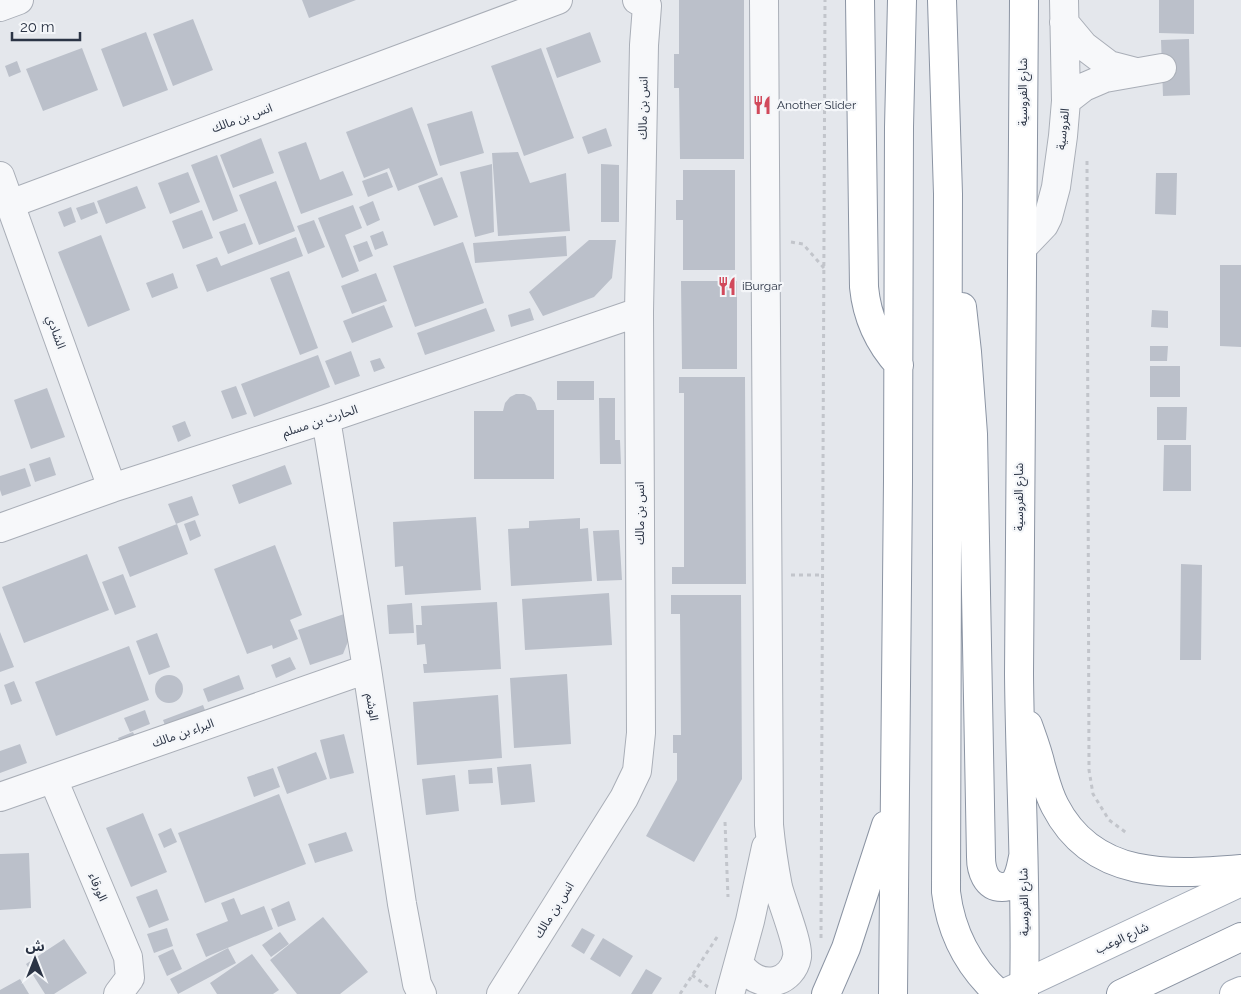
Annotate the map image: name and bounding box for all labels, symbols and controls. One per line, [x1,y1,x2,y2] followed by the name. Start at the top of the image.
[12,10,80,42] scale bar
[20,18,55,36] text: 20 m
[1016,58,1032,126] street label: شارع الفروسية
[635,76,651,140] street label: انس بن مالك
[751,94,773,116] restaurant icon: Another Slider
[777,98,857,112] place label: Another Slider
[210,101,274,135] street label: انس بن مالك
[1054,107,1072,150] street label: الفروسية
[716,275,738,297] restaurant icon: iBurgar
[742,279,783,293] place label: iBurgar
[41,313,69,352] street label: الشادي
[281,402,360,442] street label: الحارث بن مسلم
[1012,463,1028,531] street label: شارع الفروسية
[633,481,647,545] street label: انس بن مالك
[361,692,381,722] street label: الوشم
[150,716,216,750] street label: البراء بن مالك
[1016,868,1034,936] street label: شارع الفروسية
[86,871,110,903] street label: الورقاء
[531,879,577,941] street label: انس بن مالك
[1093,920,1152,958] street label: شارع الوعب
[10,934,60,984] north arrow
[25,938,45,954] text: ش

